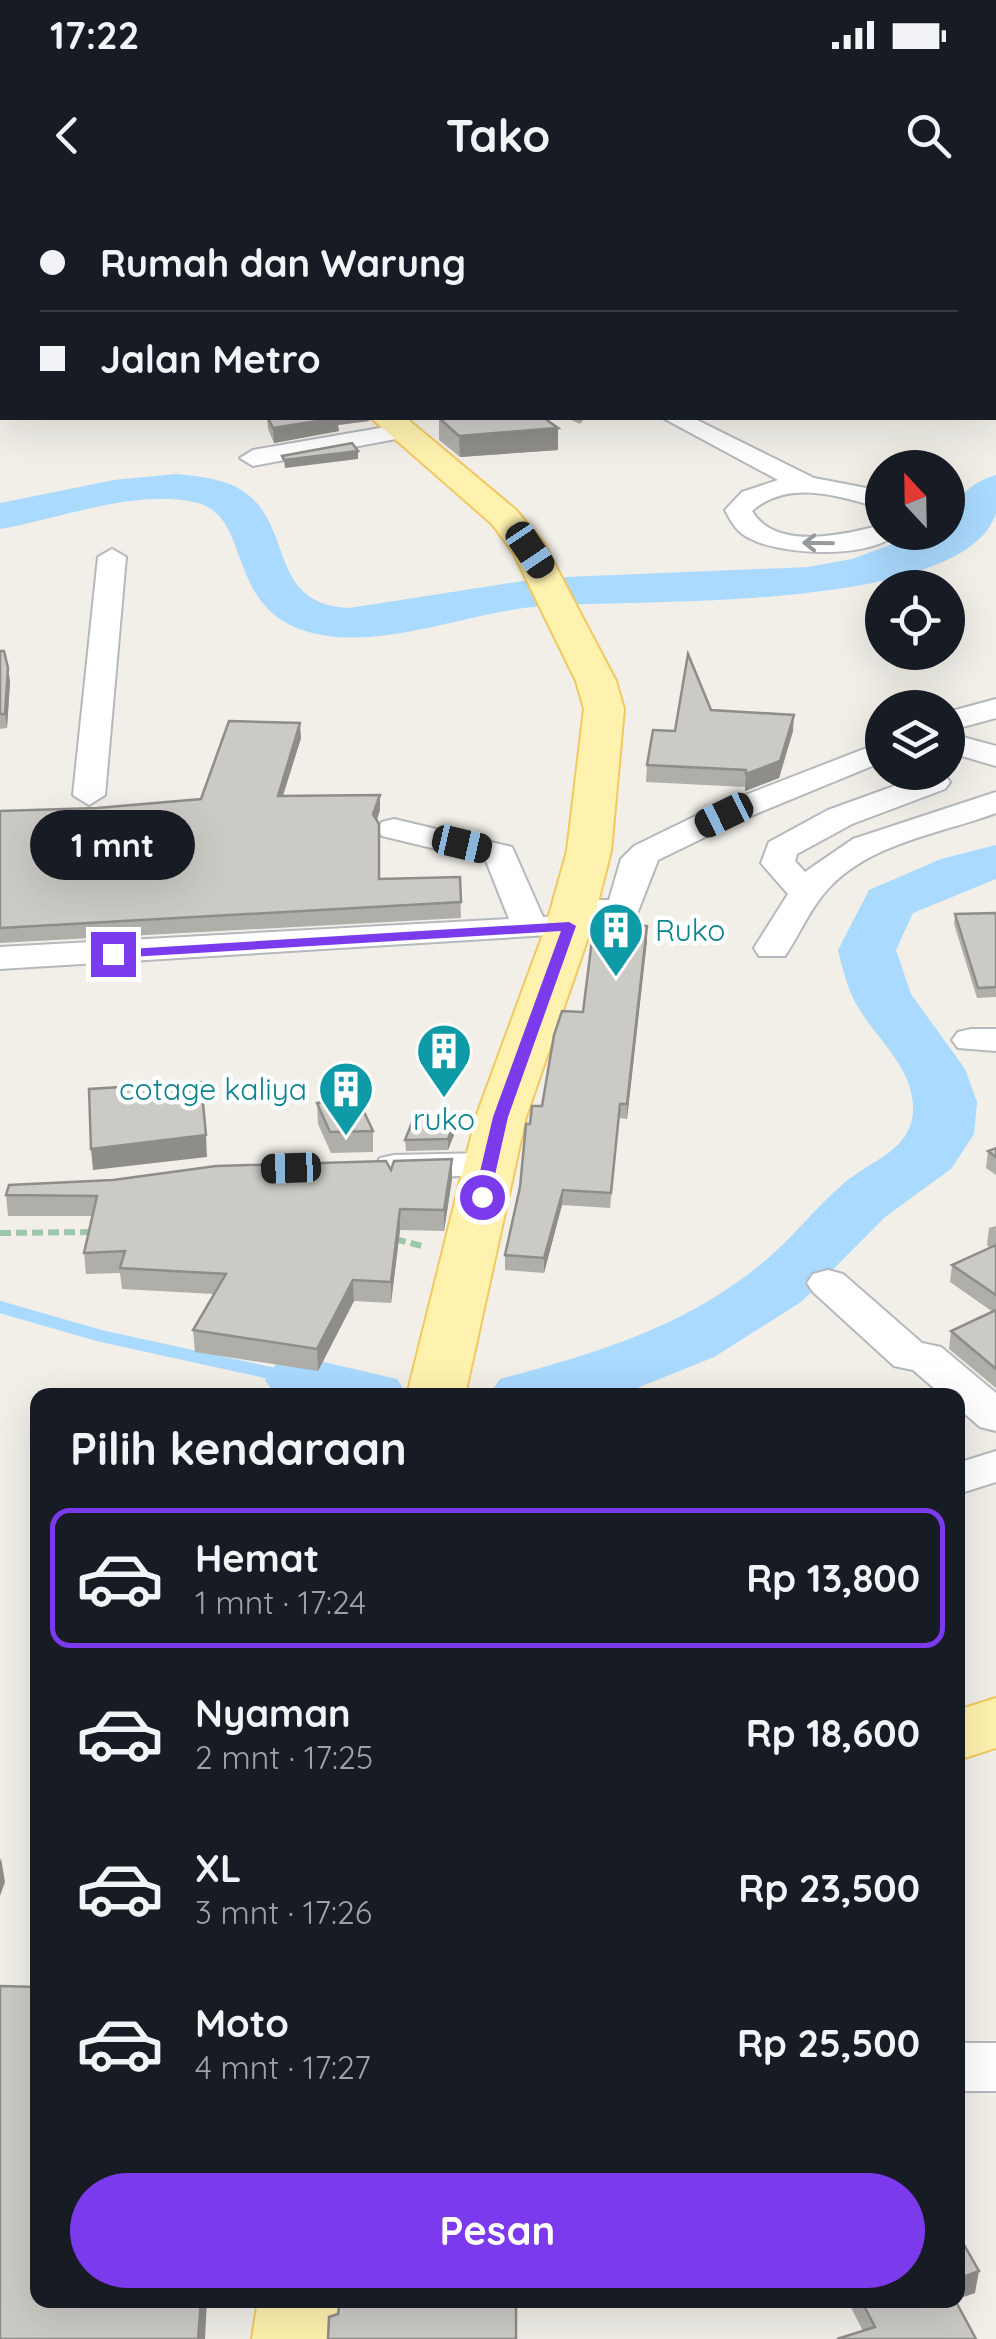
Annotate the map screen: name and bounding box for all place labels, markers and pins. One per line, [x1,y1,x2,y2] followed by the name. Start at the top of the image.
[586,900,646,979] building icon: Ruko
[655,911,725,949] place label: Ruko
[414,1021,474,1100] building icon: ruko
[316,1059,376,1138] building icon: cotage kaliya
[119,1070,307,1108] place label: cotage kaliya
[413,1100,475,1138] place label: ruko

